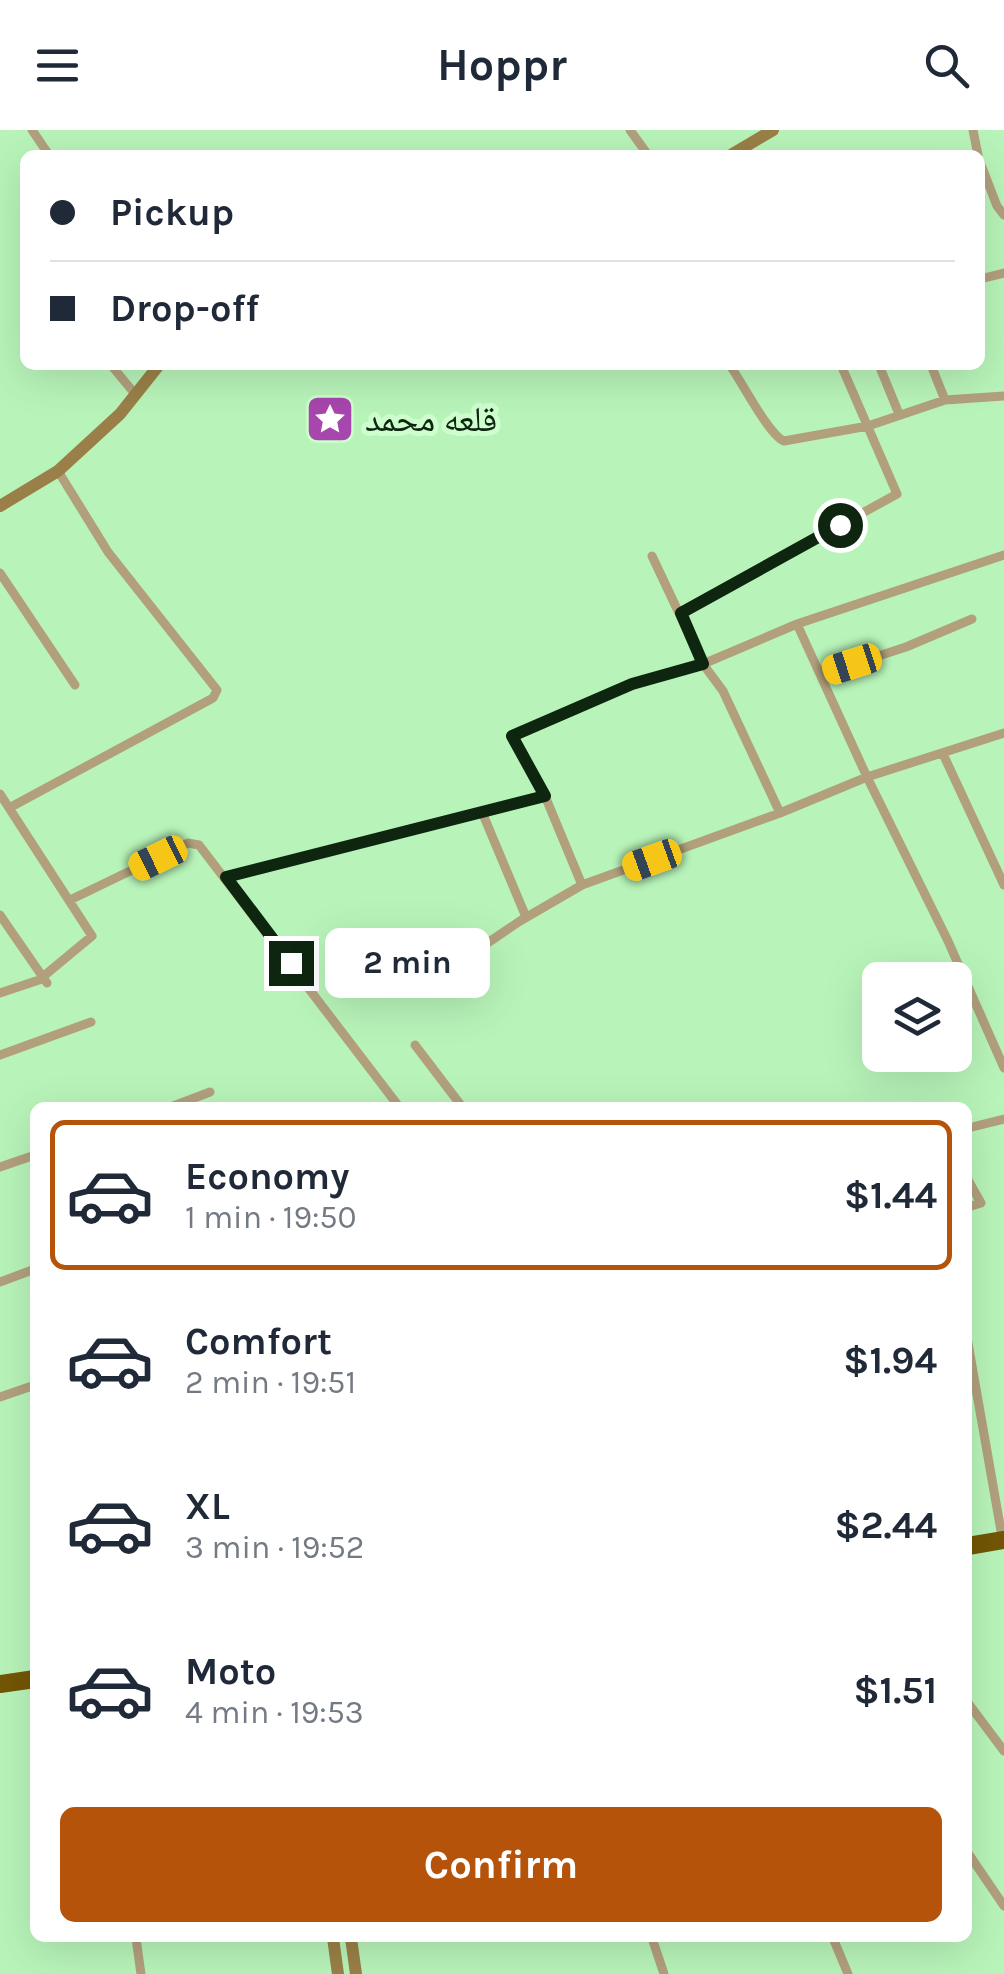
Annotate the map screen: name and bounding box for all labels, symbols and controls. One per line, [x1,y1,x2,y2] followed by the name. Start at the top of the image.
[30,38,85,93] icon: menu
[919,38,974,93] icon: search
[437,39,567,91] text: Hoppr
[110,190,234,235] text: Pickup
[110,286,259,331] text: Drop-off
[304,393,356,445] place icon: قلعه محمد
[365,399,497,440] place label: قلعه محمد
[818,503,863,548] route start
[819,640,885,688] car
[124,831,192,885] car
[619,836,685,884] car
[326,928,491,998] callout: 2 min
[269,941,314,986] route end
[363,944,452,981] text: 2 min
[862,962,972,1072] map controls
[862,962,972,1072] button: layers
[65,1150,155,1240] icon: car
[185,1154,349,1199] text: Economy
[844,1173,937,1218] text: $1.44
[185,1199,356,1236] text: 1 min · 19:50
[65,1315,155,1405] icon: car
[185,1319,332,1364] text: Comfort
[843,1338,937,1383] text: $1.94
[185,1364,356,1401] text: 2 min · 19:51
[65,1480,155,1570] icon: car
[185,1484,230,1529] text: XL
[834,1503,937,1548] text: $2.44
[185,1529,364,1566] text: 3 min · 19:52
[65,1645,155,1735] icon: car
[185,1649,276,1694] text: Moto
[853,1668,937,1713] text: $1.51
[185,1694,364,1731] text: 4 min · 19:53
[60,1807,942,1922] button: Confirm

